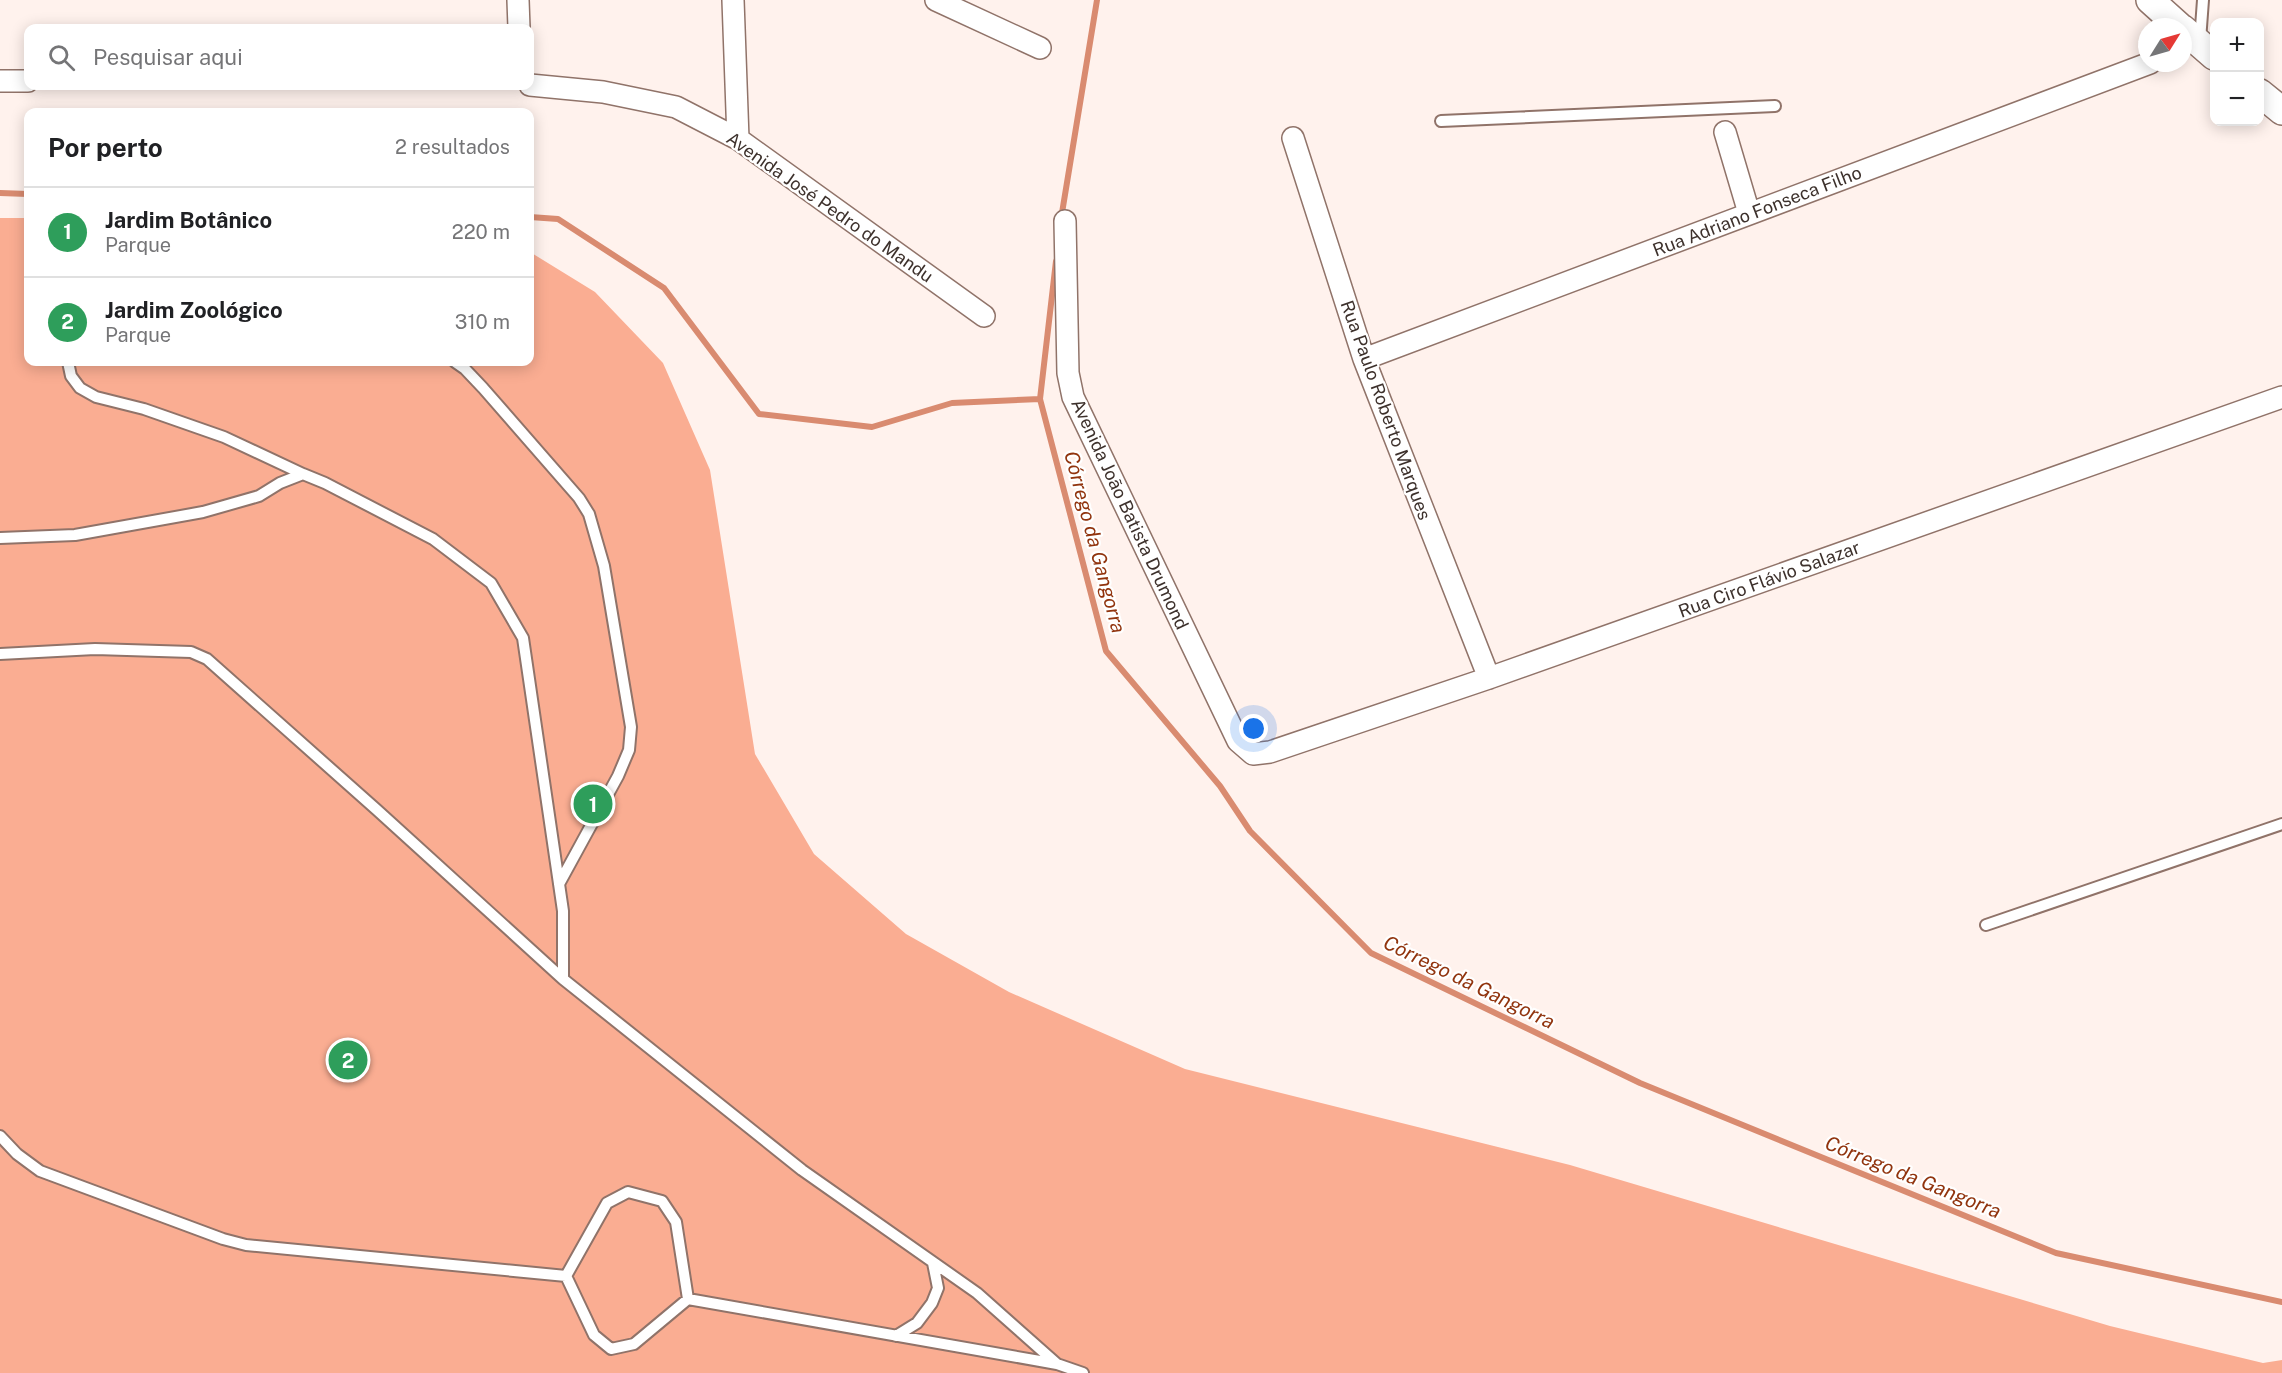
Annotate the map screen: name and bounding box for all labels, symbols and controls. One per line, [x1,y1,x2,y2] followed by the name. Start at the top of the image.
[2138,18,2192,72] north arrow
[2210,18,2264,126] map controls
[2210,18,2264,72] button: +
[24,24,534,90] search box
[45,41,78,74] icon: search
[93,44,243,70] text: Pesquisar aqui
[2210,72,2264,126] button: −
[723,127,937,287] street label: Avenida José Pedro do Mandu
[48,132,163,163] text: Por perto
[395,135,510,159] text: 2 resultados
[1650,161,1864,261] street label: Rua Adriano Fonseca Filho
[105,207,272,233] text: Jardim Botânico
[63,220,72,244] text: 1
[452,220,510,244] text: 220 m
[105,233,171,257] text: Parque
[105,297,283,323] text: Jardim Zoológico
[1336,297,1436,523] street label: Rua Paulo Roberto Marques
[61,310,74,334] text: 2
[455,310,510,334] text: 310 m
[105,323,171,347] text: Parque
[1067,395,1193,633] street label: Avenida João Batista Drumond
[1059,448,1131,636] water label: Córrego da Gangorra
[1675,536,1863,622] street label: Rua Ciro Flávio Salazar
[1239,714,1268,743] your location
[574,782,612,826] pin: 1
[1379,930,1559,1034] water label: Córrego da Gangorra
[328,1038,368,1082] pin: 2
[1822,1131,2004,1223] water label: Córrego da Gangorra

